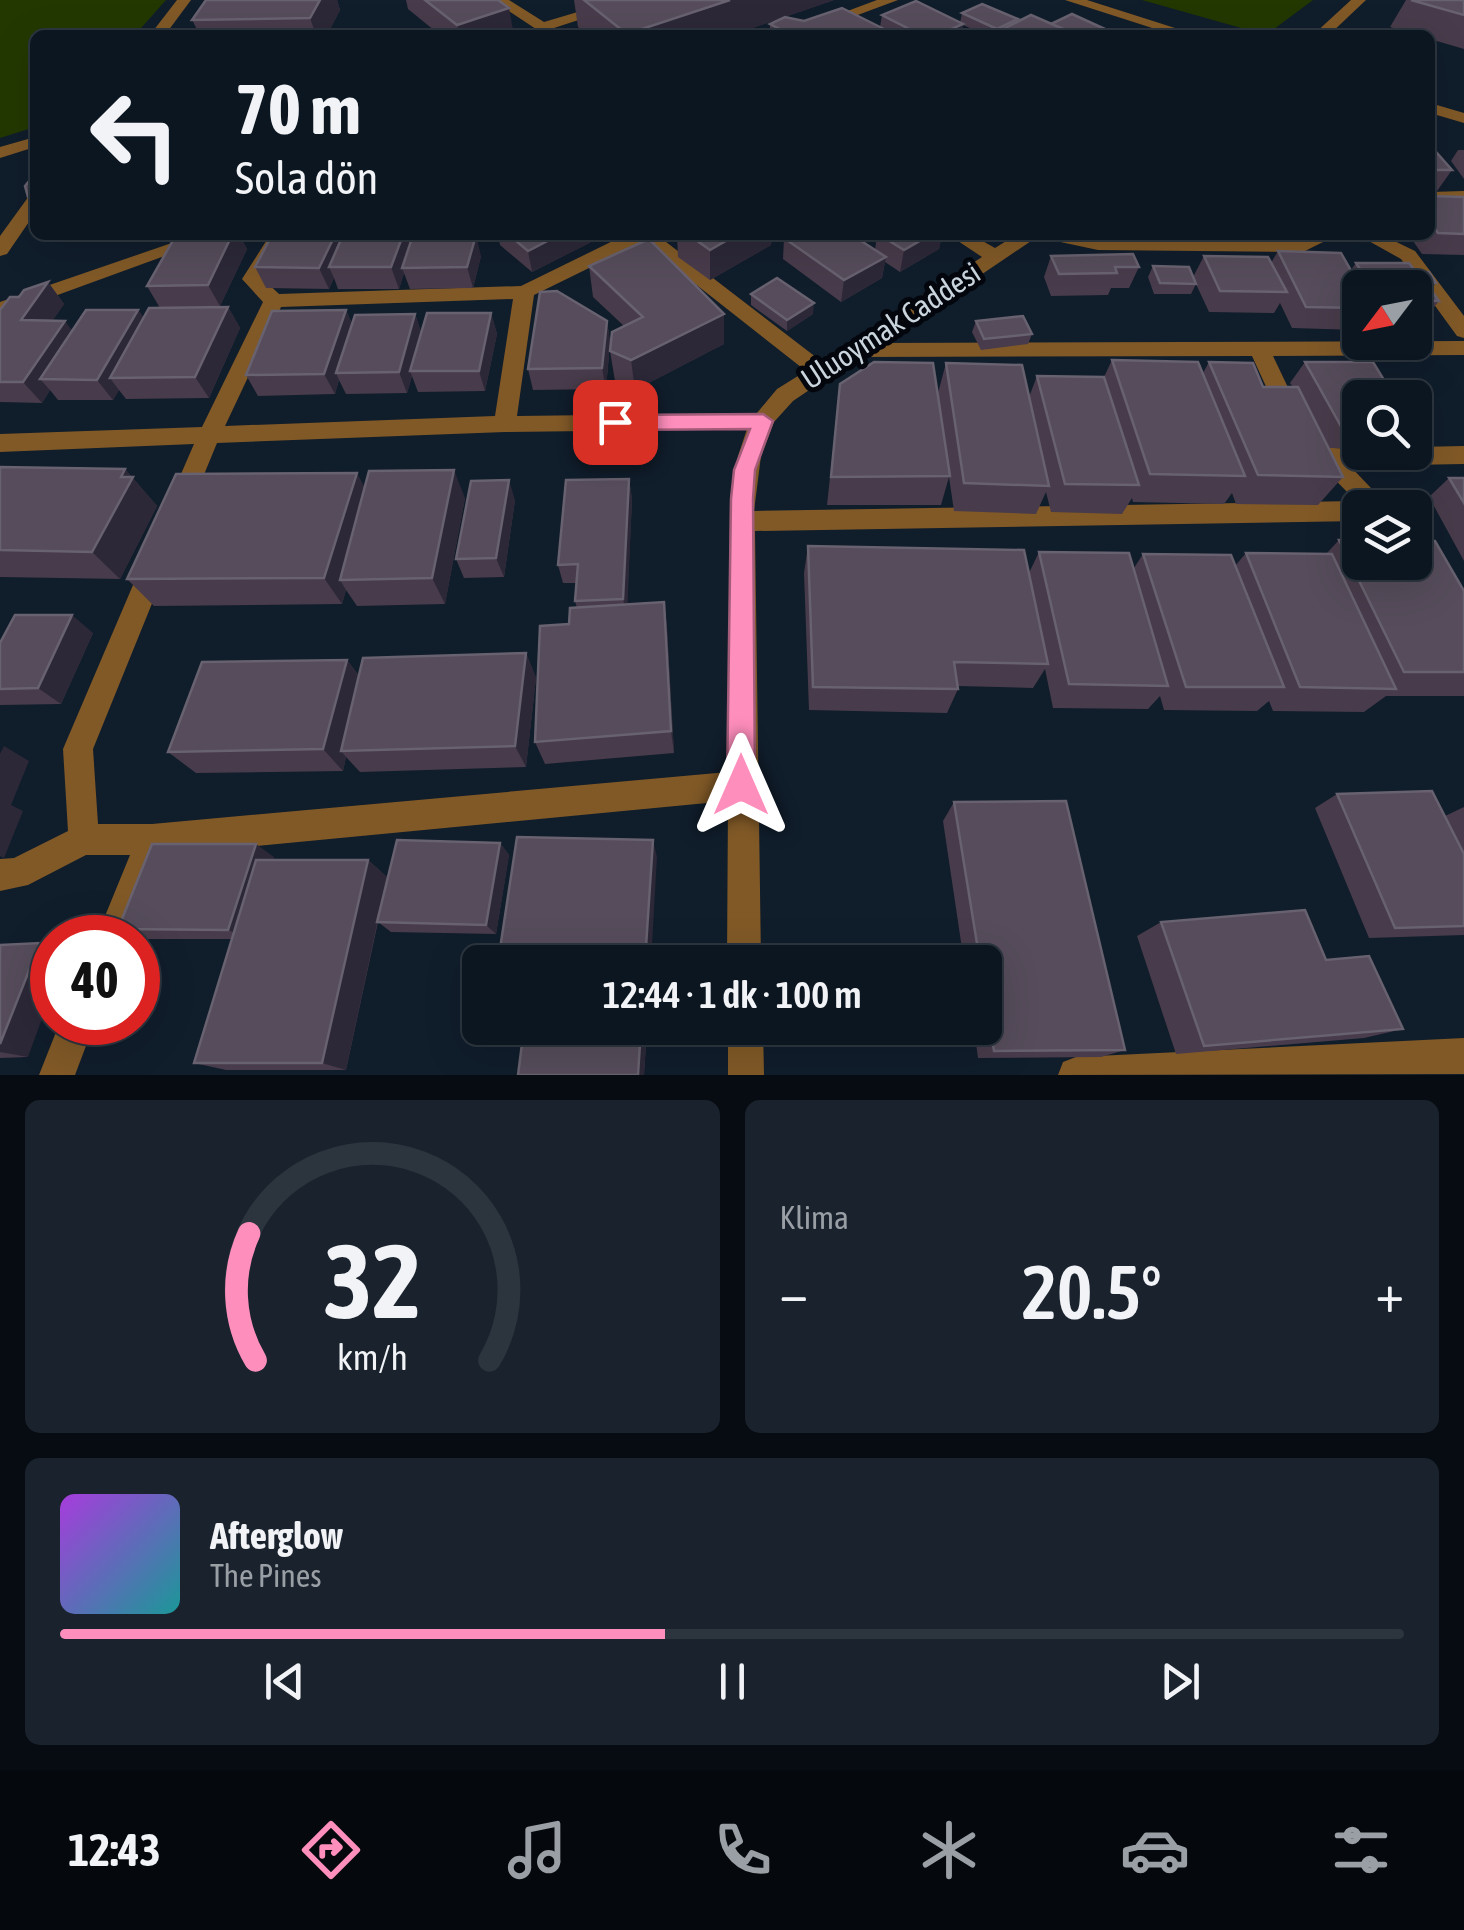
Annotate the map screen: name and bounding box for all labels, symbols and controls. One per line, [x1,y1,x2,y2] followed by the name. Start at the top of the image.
[235,69,361,149] text: 70 m
[70,70,200,200] icon: left
[235,152,378,204] text: Sola dön
[795,255,986,396] street label: Uluoymak Caddesi
[1342,270,1432,360] north arrow
[1342,270,1432,580] map controls
[573,380,658,465] pin
[1342,380,1432,470] button: search
[588,395,643,450] icon: arrive
[1342,490,1432,580] button: layers
[689,733,793,837] position arrow
[30,915,160,1045] speed limit sign: 40
[602,973,862,1016] text: 12:44 · 1 dk · 100 m
[780,1199,849,1236] text: Klima
[323,1221,421,1340] text: 32
[1022,1249,1162,1335] text: 20.5°
[780,1261,808,1324] text: −
[1375,1261,1404,1324] text: +
[337,1337,408,1378] text: km/h
[210,1514,343,1557] text: Afterglow
[210,1557,322,1594] text: The Pines
[257,1654,312,1709] icon: previous
[705,1654,760,1709] icon: pause
[1153,1654,1208,1709] icon: next
[296,1815,366,1885] icon: directions
[502,1815,572,1885] icon: music
[708,1815,778,1885] icon: phone
[914,1815,984,1885] icon: climate
[1120,1815,1190,1885] icon: car
[1326,1815,1396,1885] icon: filters
[68,1824,161,1876] text: 12:43

